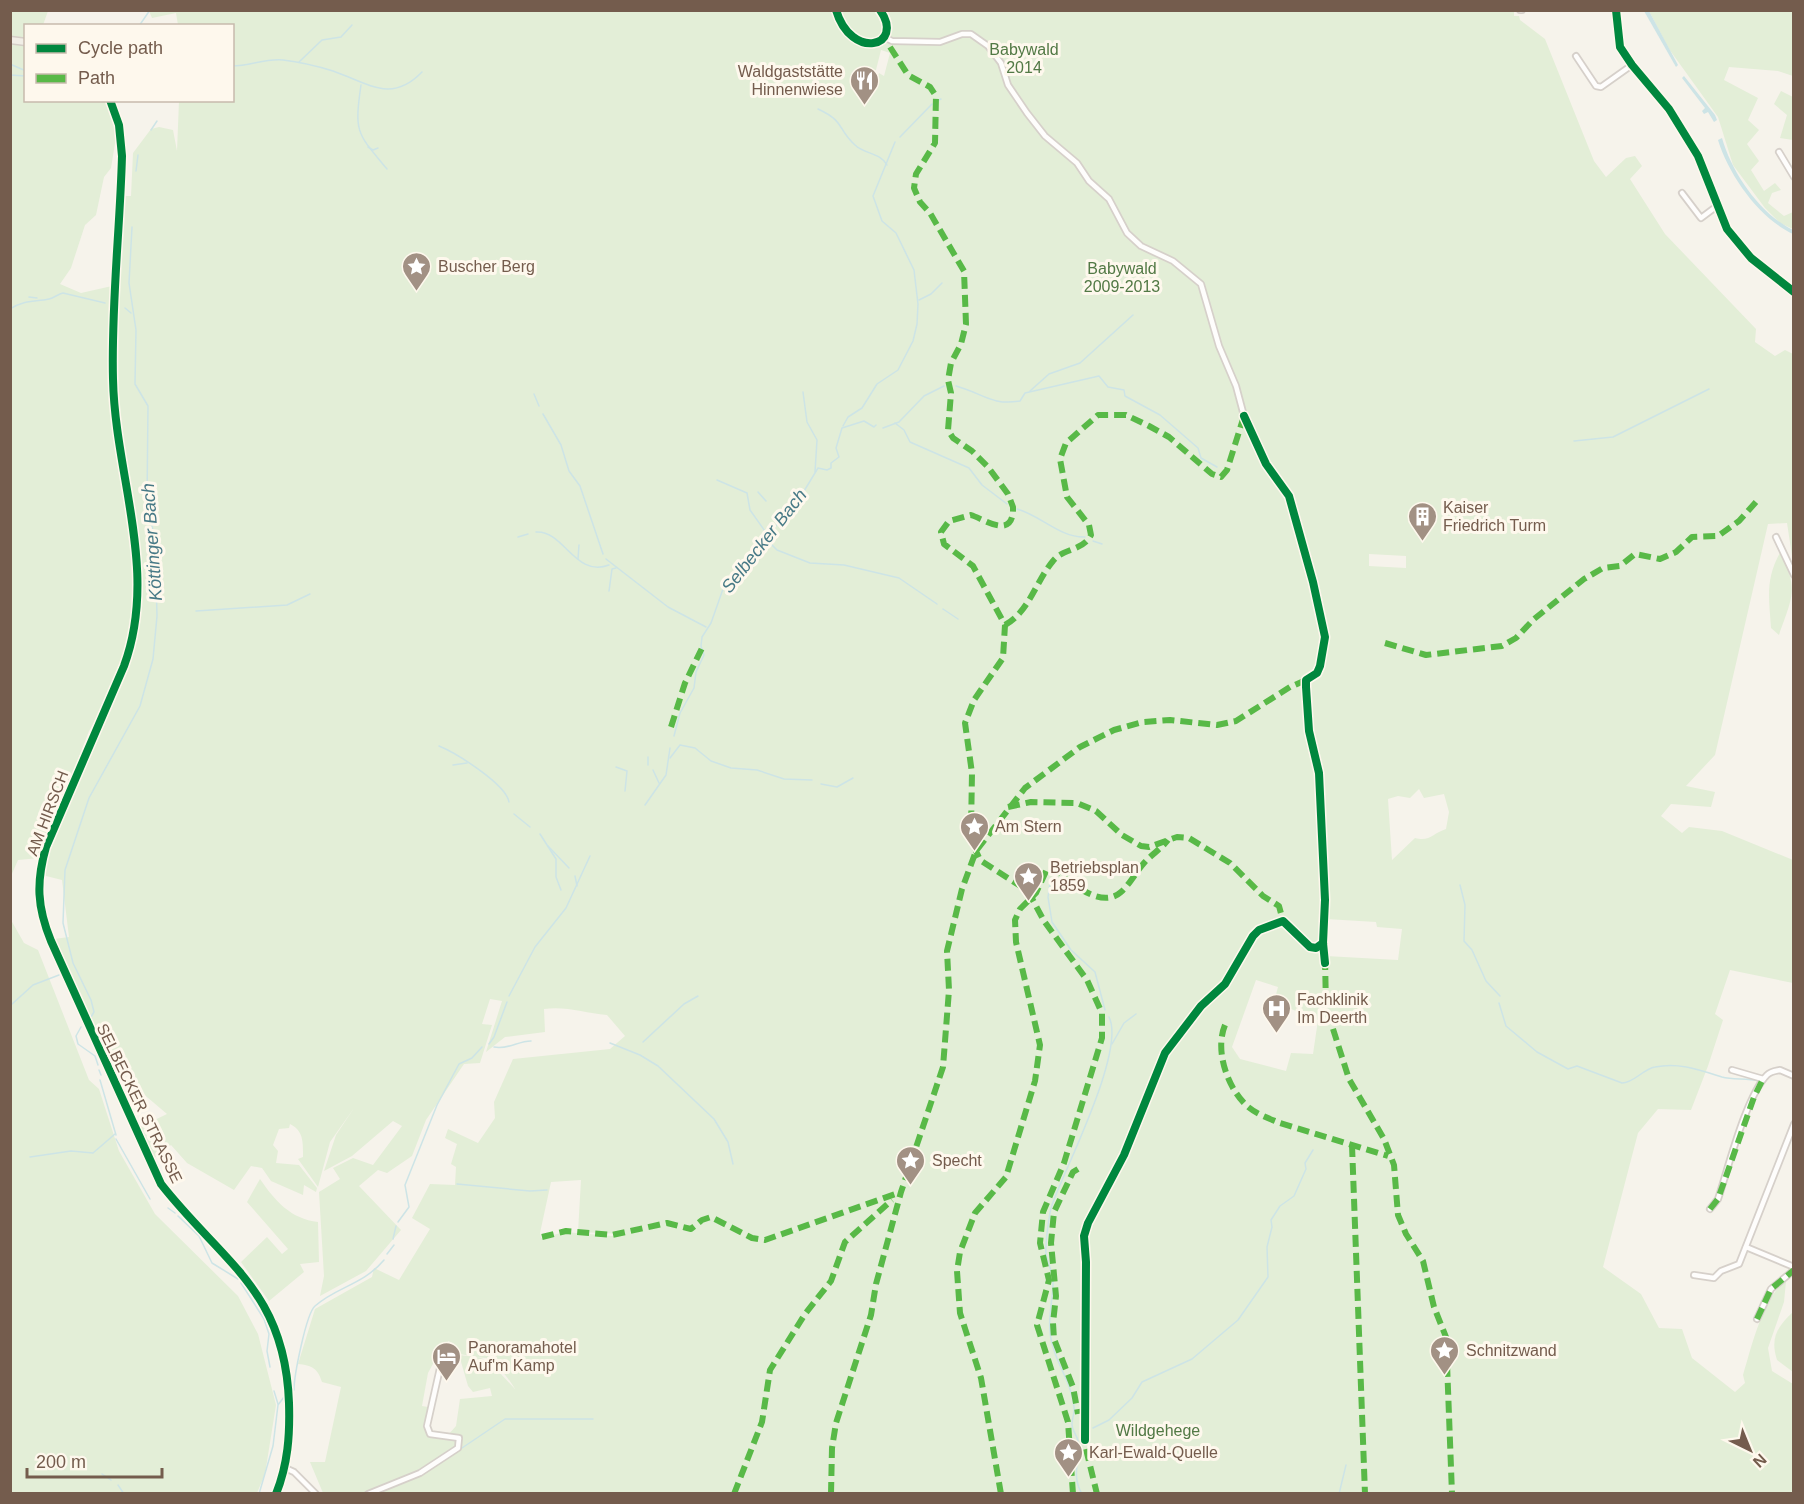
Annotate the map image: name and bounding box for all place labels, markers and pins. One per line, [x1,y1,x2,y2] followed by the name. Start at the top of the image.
[738,63,843,98] place label: Waldgaststätte Hinnenwiese
[848,64,880,106] restaurant icon: Waldgaststätte Hinnenwiese
[401,250,433,292] place icon: Buscher Berg
[438,258,535,275] place label: Buscher Berg
[1443,499,1546,534] place label: Kaiser Friedrich Turm
[1406,500,1438,542] building icon: Kaiser Friedrich Turm
[958,810,990,852] place icon: Am Stern
[995,818,1062,835] place label: Am Stern
[1050,859,1139,894] place label: Betriebsplan 1859
[1013,860,1045,902] place icon: Betriebsplan 1859
[1297,991,1369,1026] place label: Fachklinik Im Deerth
[1260,992,1292,1034] hospital icon: Fachklinik Im Deerth
[895,1144,927,1186] place icon: Specht
[932,1152,982,1169] place label: Specht
[1429,1334,1461,1376] place icon: Schnitzwand
[468,1339,577,1374] place label: Panoramahotel Auf'm Kamp
[431,1340,463,1382] hotel icon: Panoramahotel Auf'm Kamp
[1466,1342,1557,1359] place label: Schnitzwand
[1052,1436,1084,1478] place icon: Karl-Ewald-Quelle
[1089,1444,1218,1461] place label: Karl-Ewald-Quelle

